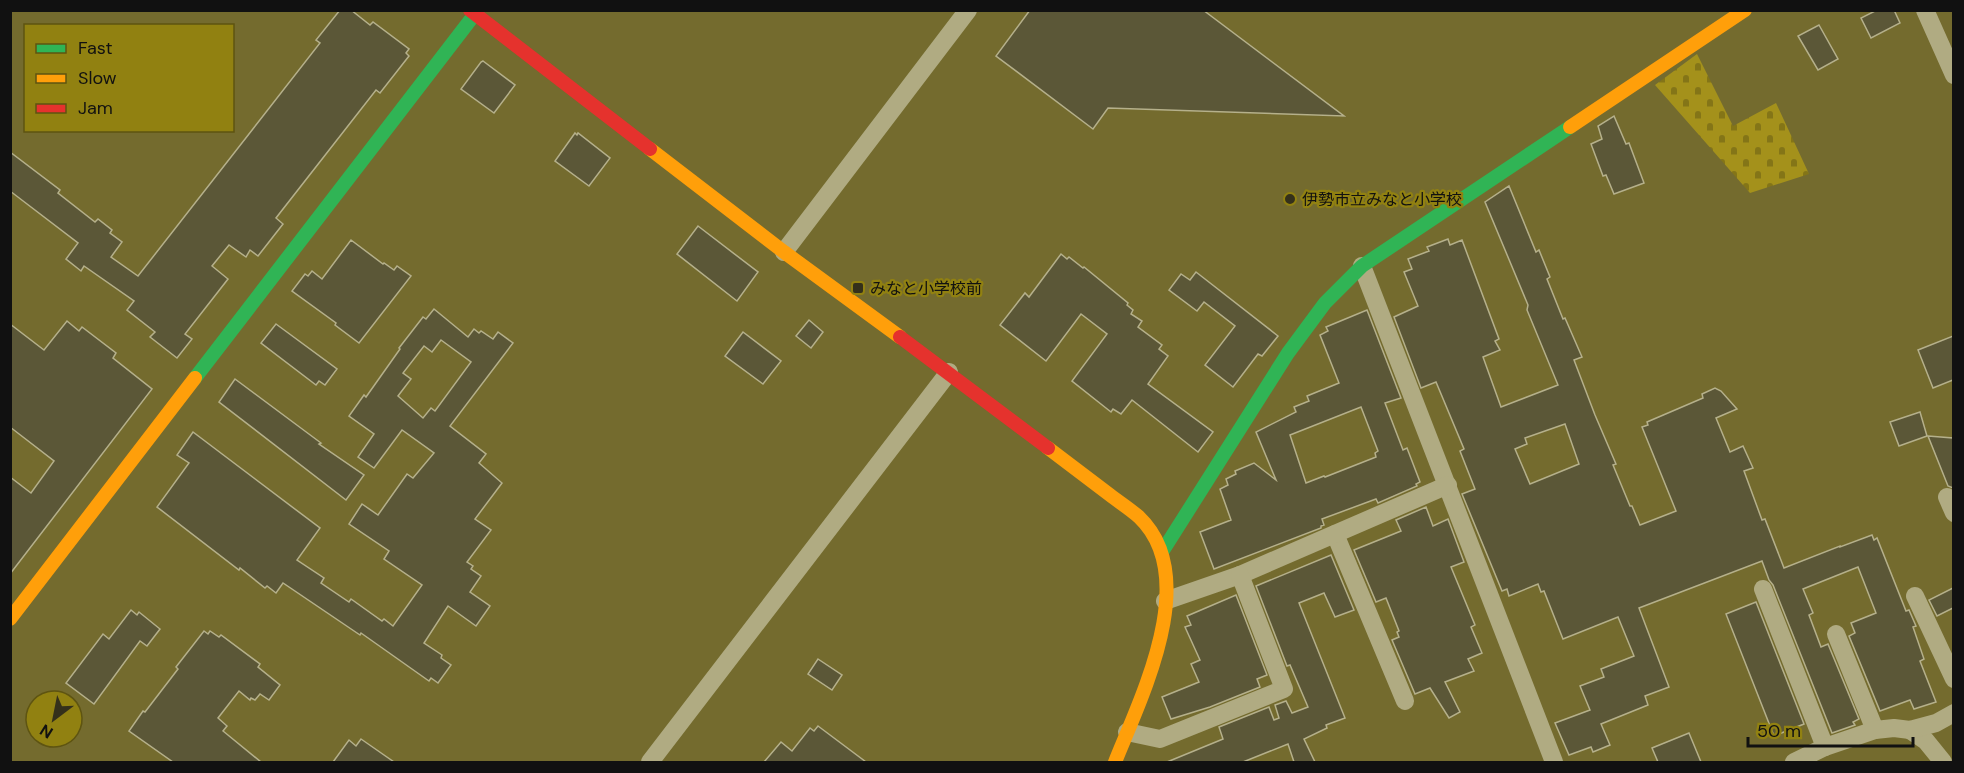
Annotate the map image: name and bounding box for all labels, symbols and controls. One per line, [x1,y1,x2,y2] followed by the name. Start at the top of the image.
[24,24,234,132] legend
[78,36,113,60] text: Fast
[78,66,117,90] text: Slow
[78,96,113,120] text: Jam
[1302,189,1462,210] place label: 伊勢市立みなと小学校
[1283,192,1297,206] marker: 伊勢市立みなと小学校
[870,278,982,299] place label: みなと小学校前
[851,281,865,295] marker: みなと小学校前
[24,689,84,749] north arrow
[1748,710,1913,748] scale bar
[36,719,57,743] text: N
[1757,719,1801,743] text: 50 m

